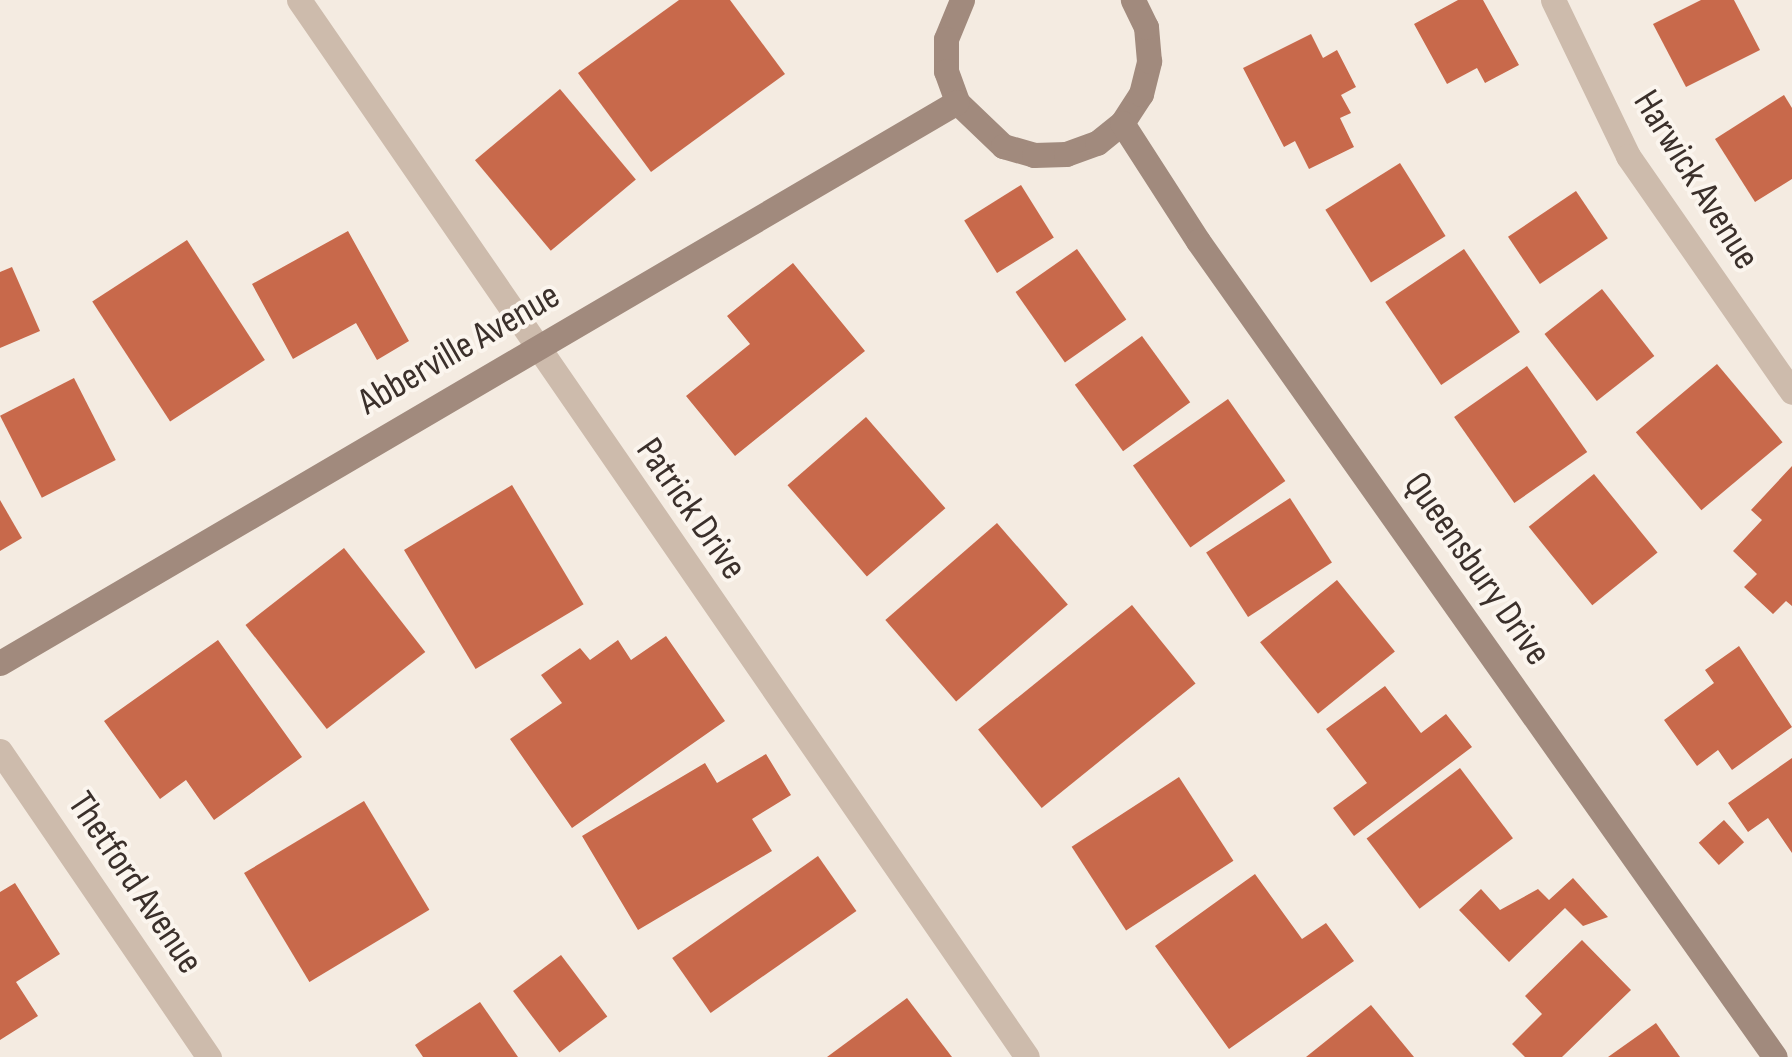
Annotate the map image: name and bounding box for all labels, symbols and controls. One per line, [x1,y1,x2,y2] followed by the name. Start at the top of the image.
[1623,82,1769,278] street label: Harwick Avenue
[350,273,568,425] street label: Abberville Avenue
[626,430,756,588] street label: Patrick Drive
[1394,464,1560,674] street label: Queensbury Drive
[58,784,212,982] street label: Thetford Avenue

